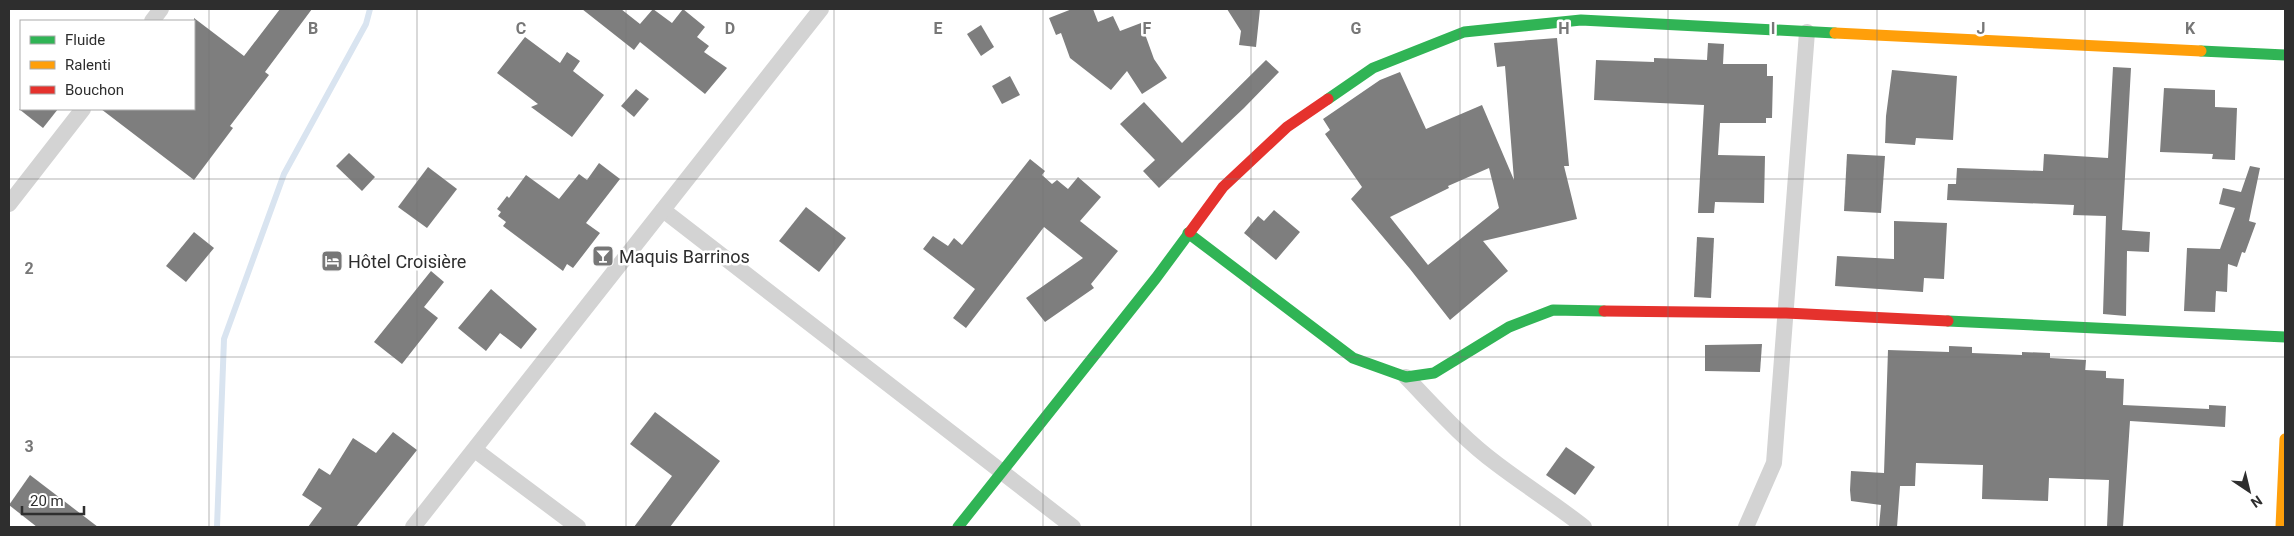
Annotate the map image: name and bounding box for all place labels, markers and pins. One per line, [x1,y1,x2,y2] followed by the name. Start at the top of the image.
[591,244,615,268] bar icon: Maquis Barrinos
[619,246,750,267] place label: Maquis Barrinos
[320,249,344,273] hotel icon: Hôtel Croisière
[348,251,466,272] place label: Hôtel Croisière

